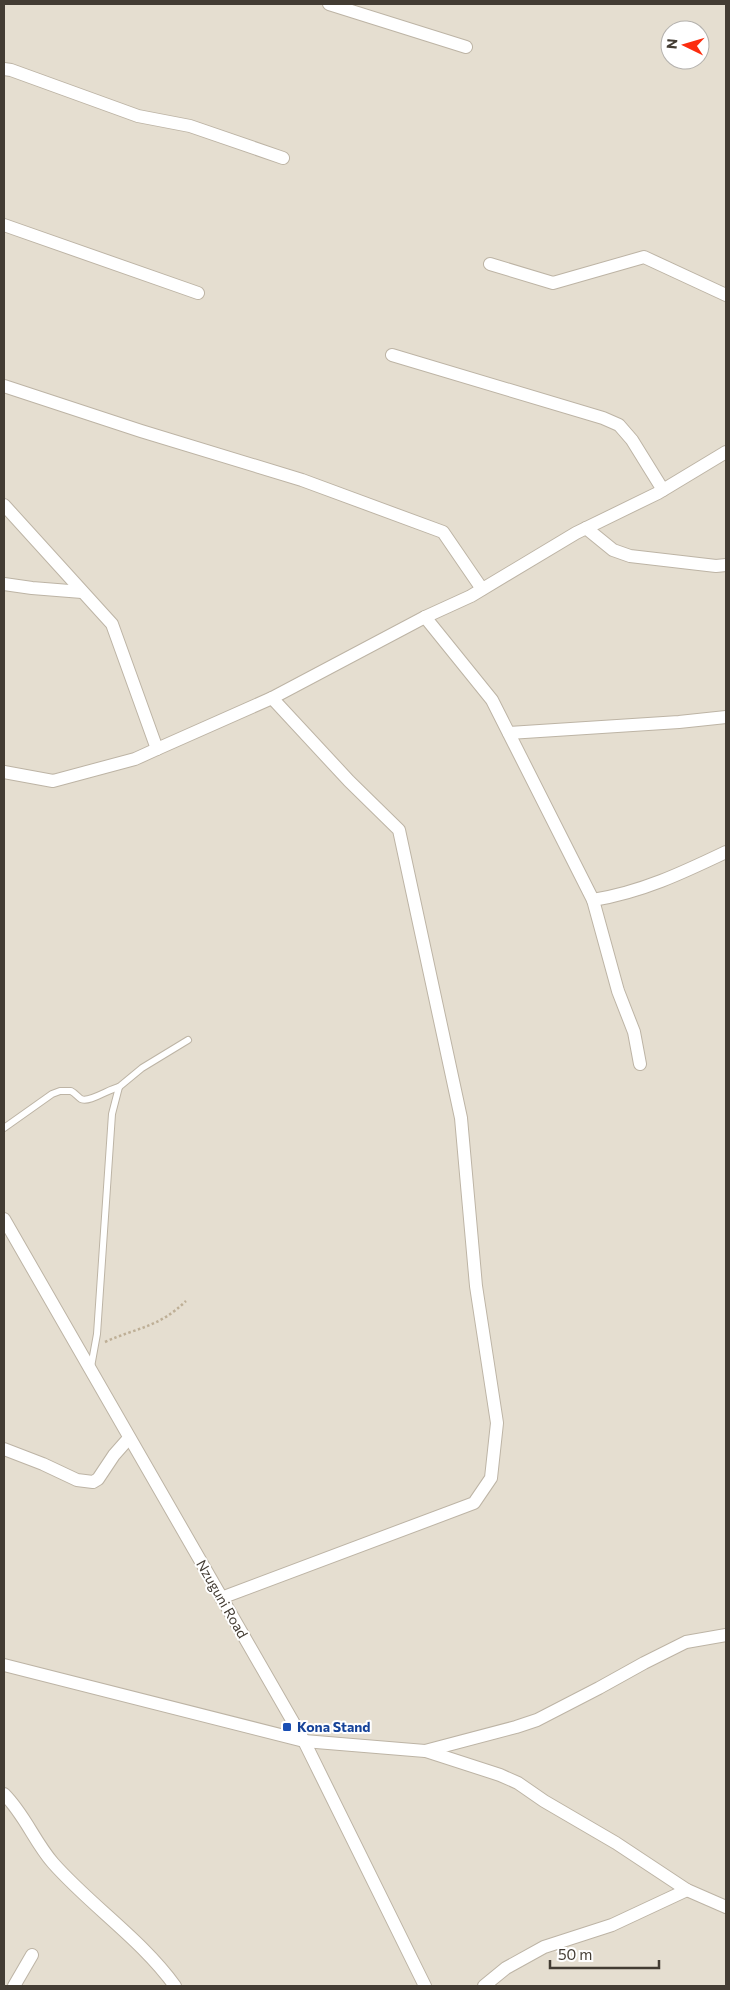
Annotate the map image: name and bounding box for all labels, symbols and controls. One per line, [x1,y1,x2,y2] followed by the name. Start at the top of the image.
[660,20,710,70] north arrow
[663,38,680,50] text: N
[193,1557,252,1641] street label: Nzuguni Road
[297,1718,371,1735] place label: Kona Stand
[281,1721,293,1733] marker: Kona Stand
[550,1938,659,1970] scale bar
[558,1945,592,1963] text: 50 m

